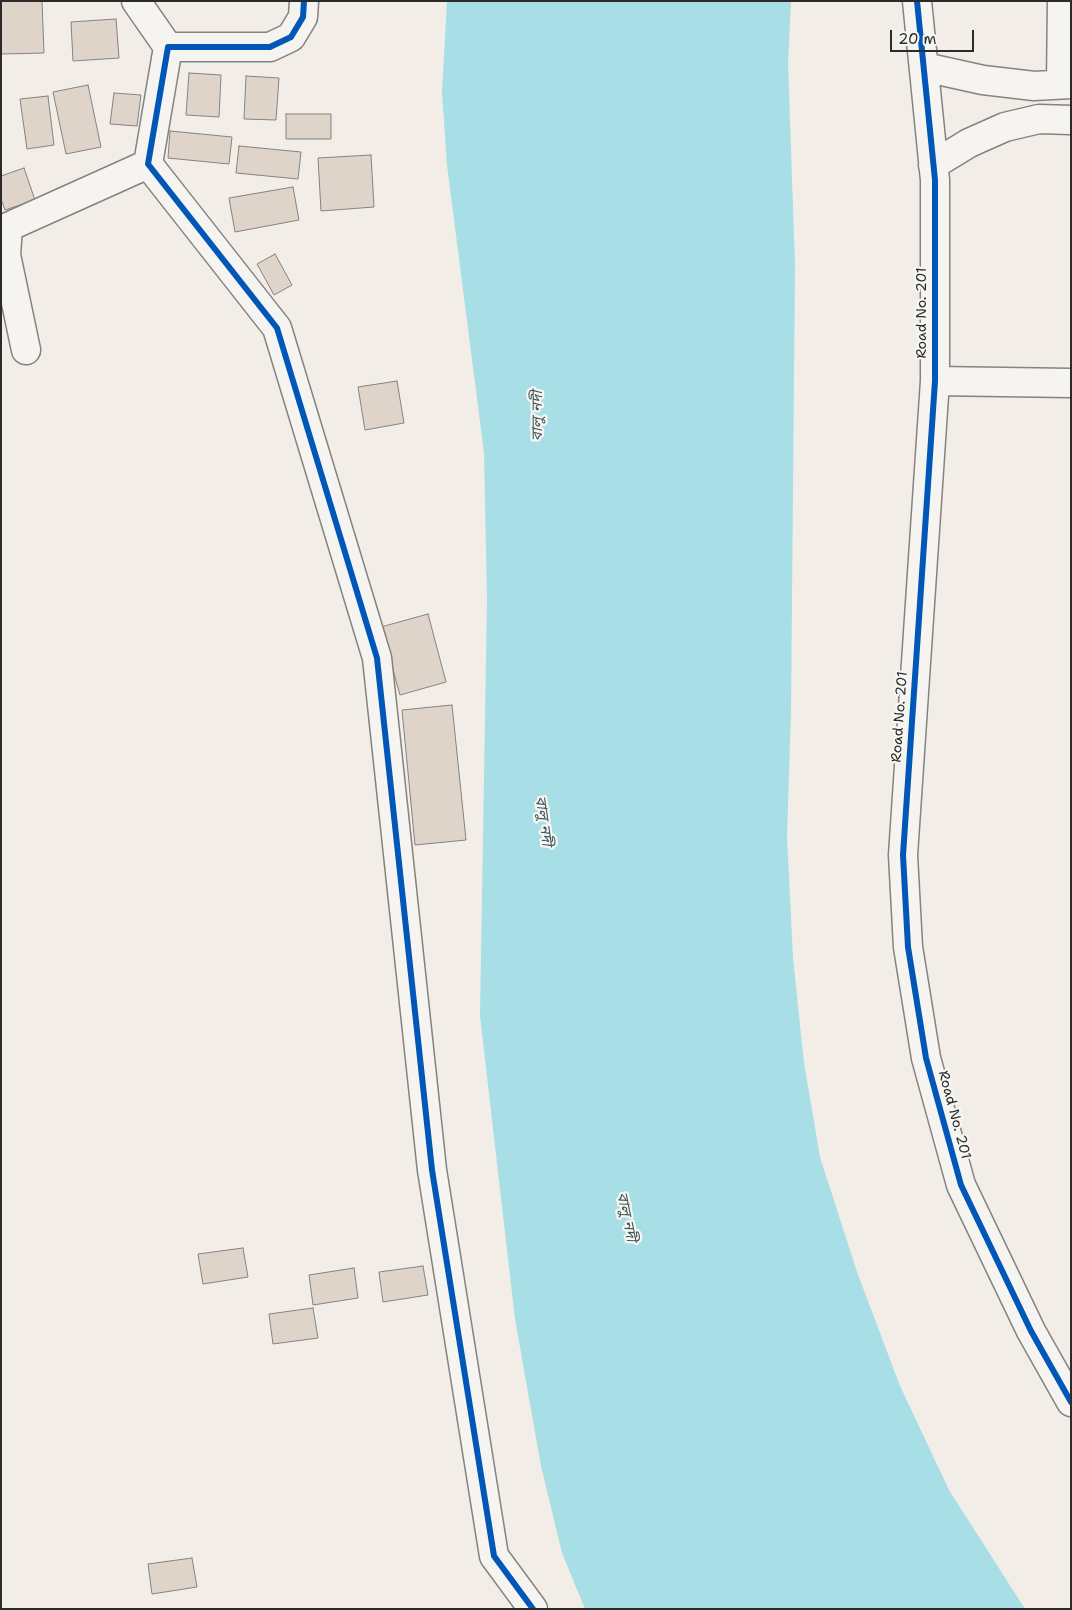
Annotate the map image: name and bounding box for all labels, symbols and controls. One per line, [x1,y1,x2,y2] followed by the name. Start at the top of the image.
[892,20,976,52] scale bar
[898,29,937,49] text: 20 m
[914,267,930,359] street label: Road No. 201
[529,391,547,441] water label: বালু নদী
[888,671,912,763] street label: Road No. 201
[531,795,555,847] water label: বালু নদী
[934,1069,974,1161] street label: Road No. 201
[612,1191,640,1243] water label: বালু নদী

